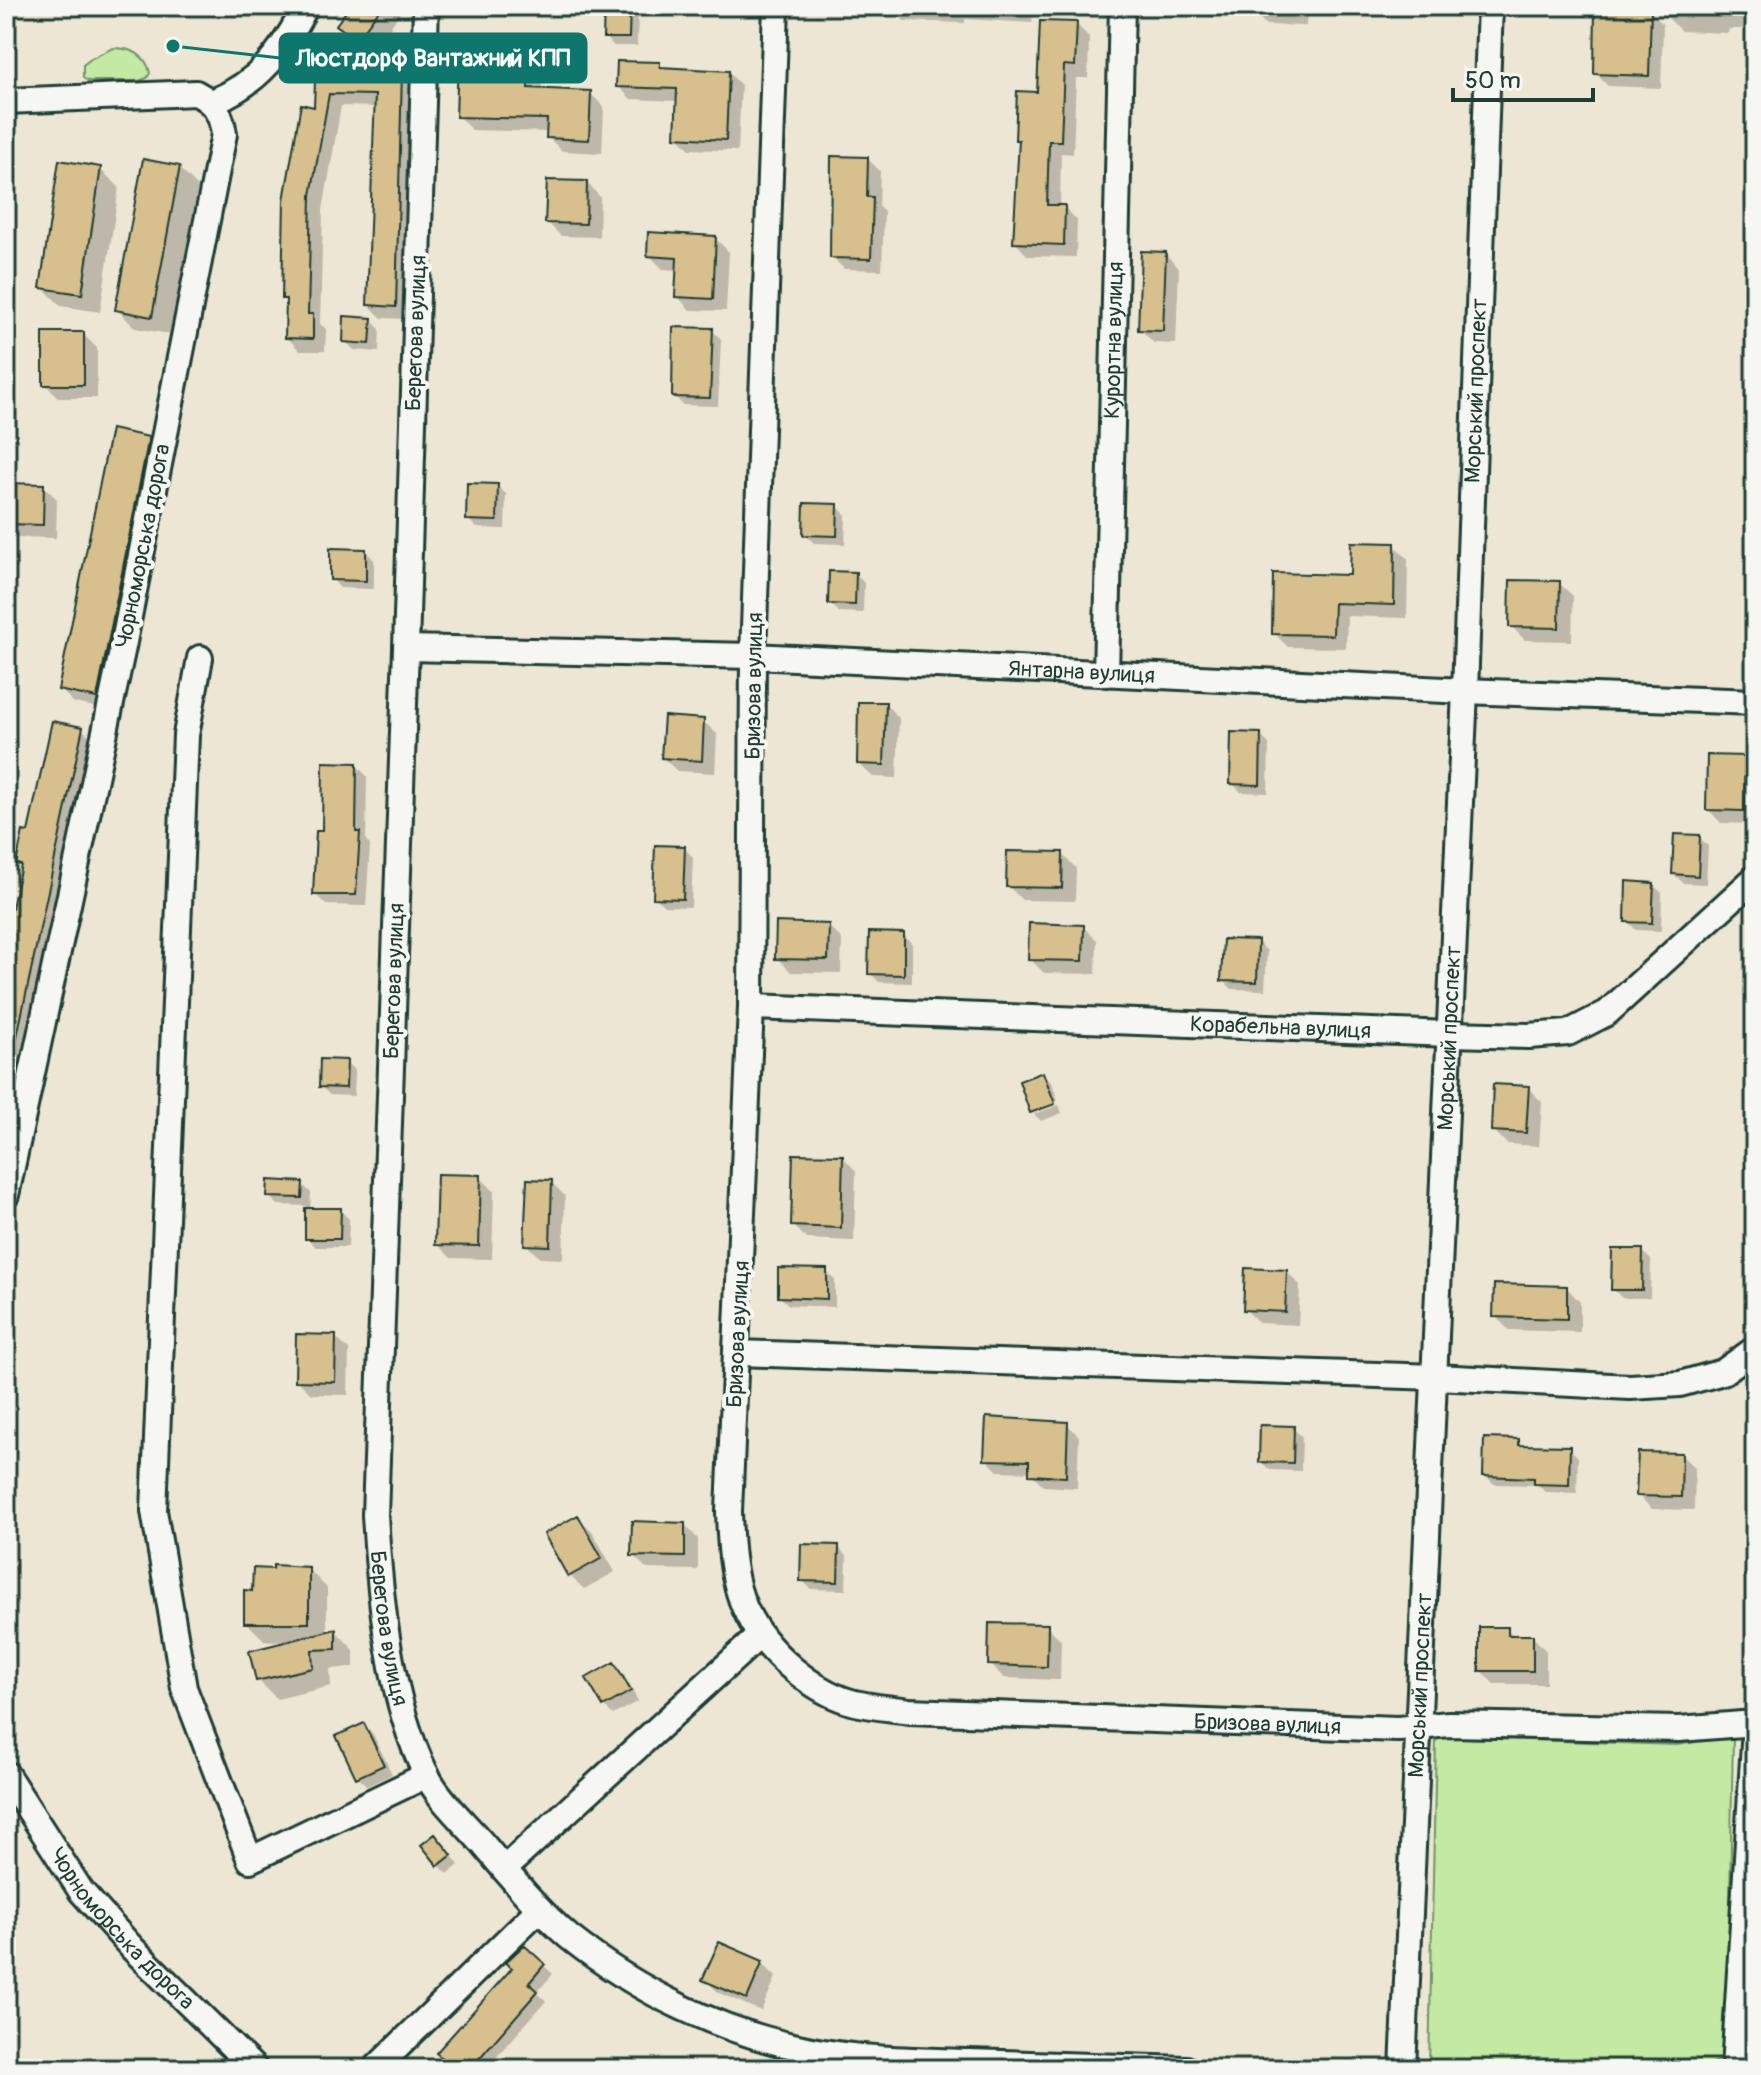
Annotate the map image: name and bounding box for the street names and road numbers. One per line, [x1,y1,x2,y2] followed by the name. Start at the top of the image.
[399,254,433,412] street label: Берегова вулиця
[1098,261,1130,419] street label: Курортна вулиця
[1459,298,1493,484] street label: Морський проспект
[109,441,177,651] street label: Чорноморська дорога
[739,612,769,760] street label: Бризова вулиця
[1007,655,1156,690] street label: Янтарна вулиця
[377,902,411,1060] street label: Берегова вулиця
[1431,945,1468,1131] street label: Морський проспект
[1189,1010,1372,1045] street label: Корабельна вулиця
[720,1260,756,1408] street label: Бризова вулиця
[363,1550,414,1709] street label: Берегова вулиця
[1402,1592,1438,1778] street label: Морський проспект
[1193,1707,1342,1741] street label: Бризова вулиця
[43,1842,201,2016] street label: Чорноморська дорога

